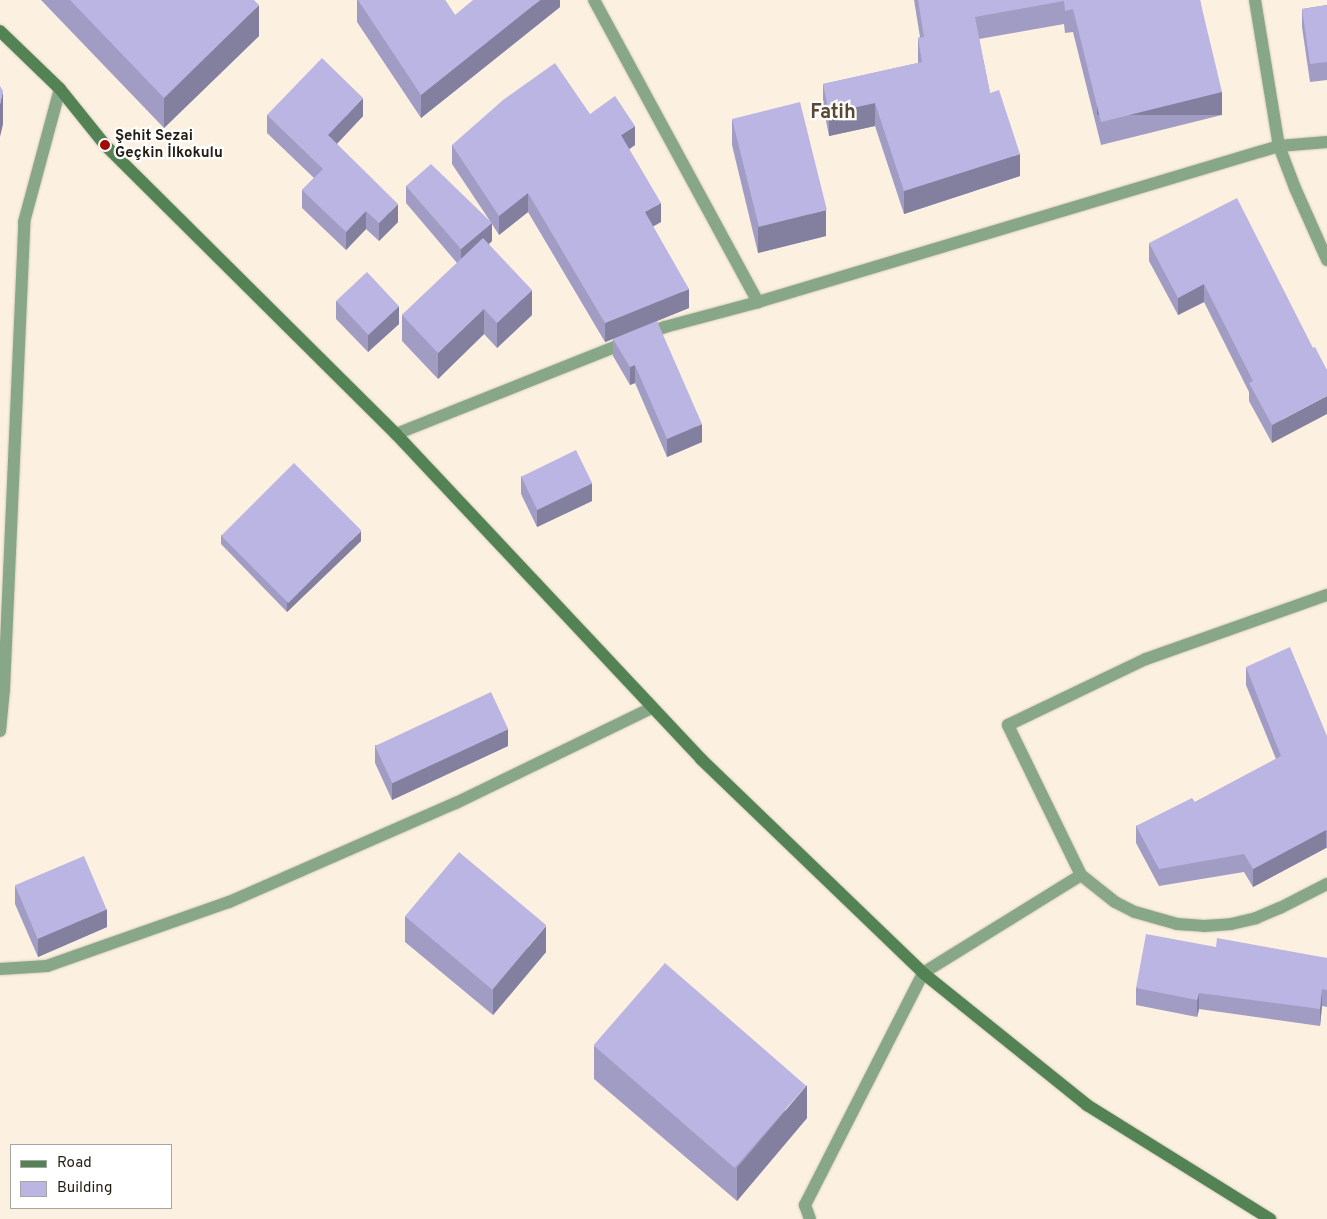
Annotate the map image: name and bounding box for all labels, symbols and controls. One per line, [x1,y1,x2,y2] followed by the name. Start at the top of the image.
[810,101,856,125] district label: Fatih
[115,127,223,162] place label: Şehit Sezai Geçkin İlkokulu
[99,139,111,151] marker: Şehit Sezai Geçkin İlkokulu
[10,1144,172,1209] legend
[57,1154,92,1173] text: Road
[57,1179,112,1198] text: Building

